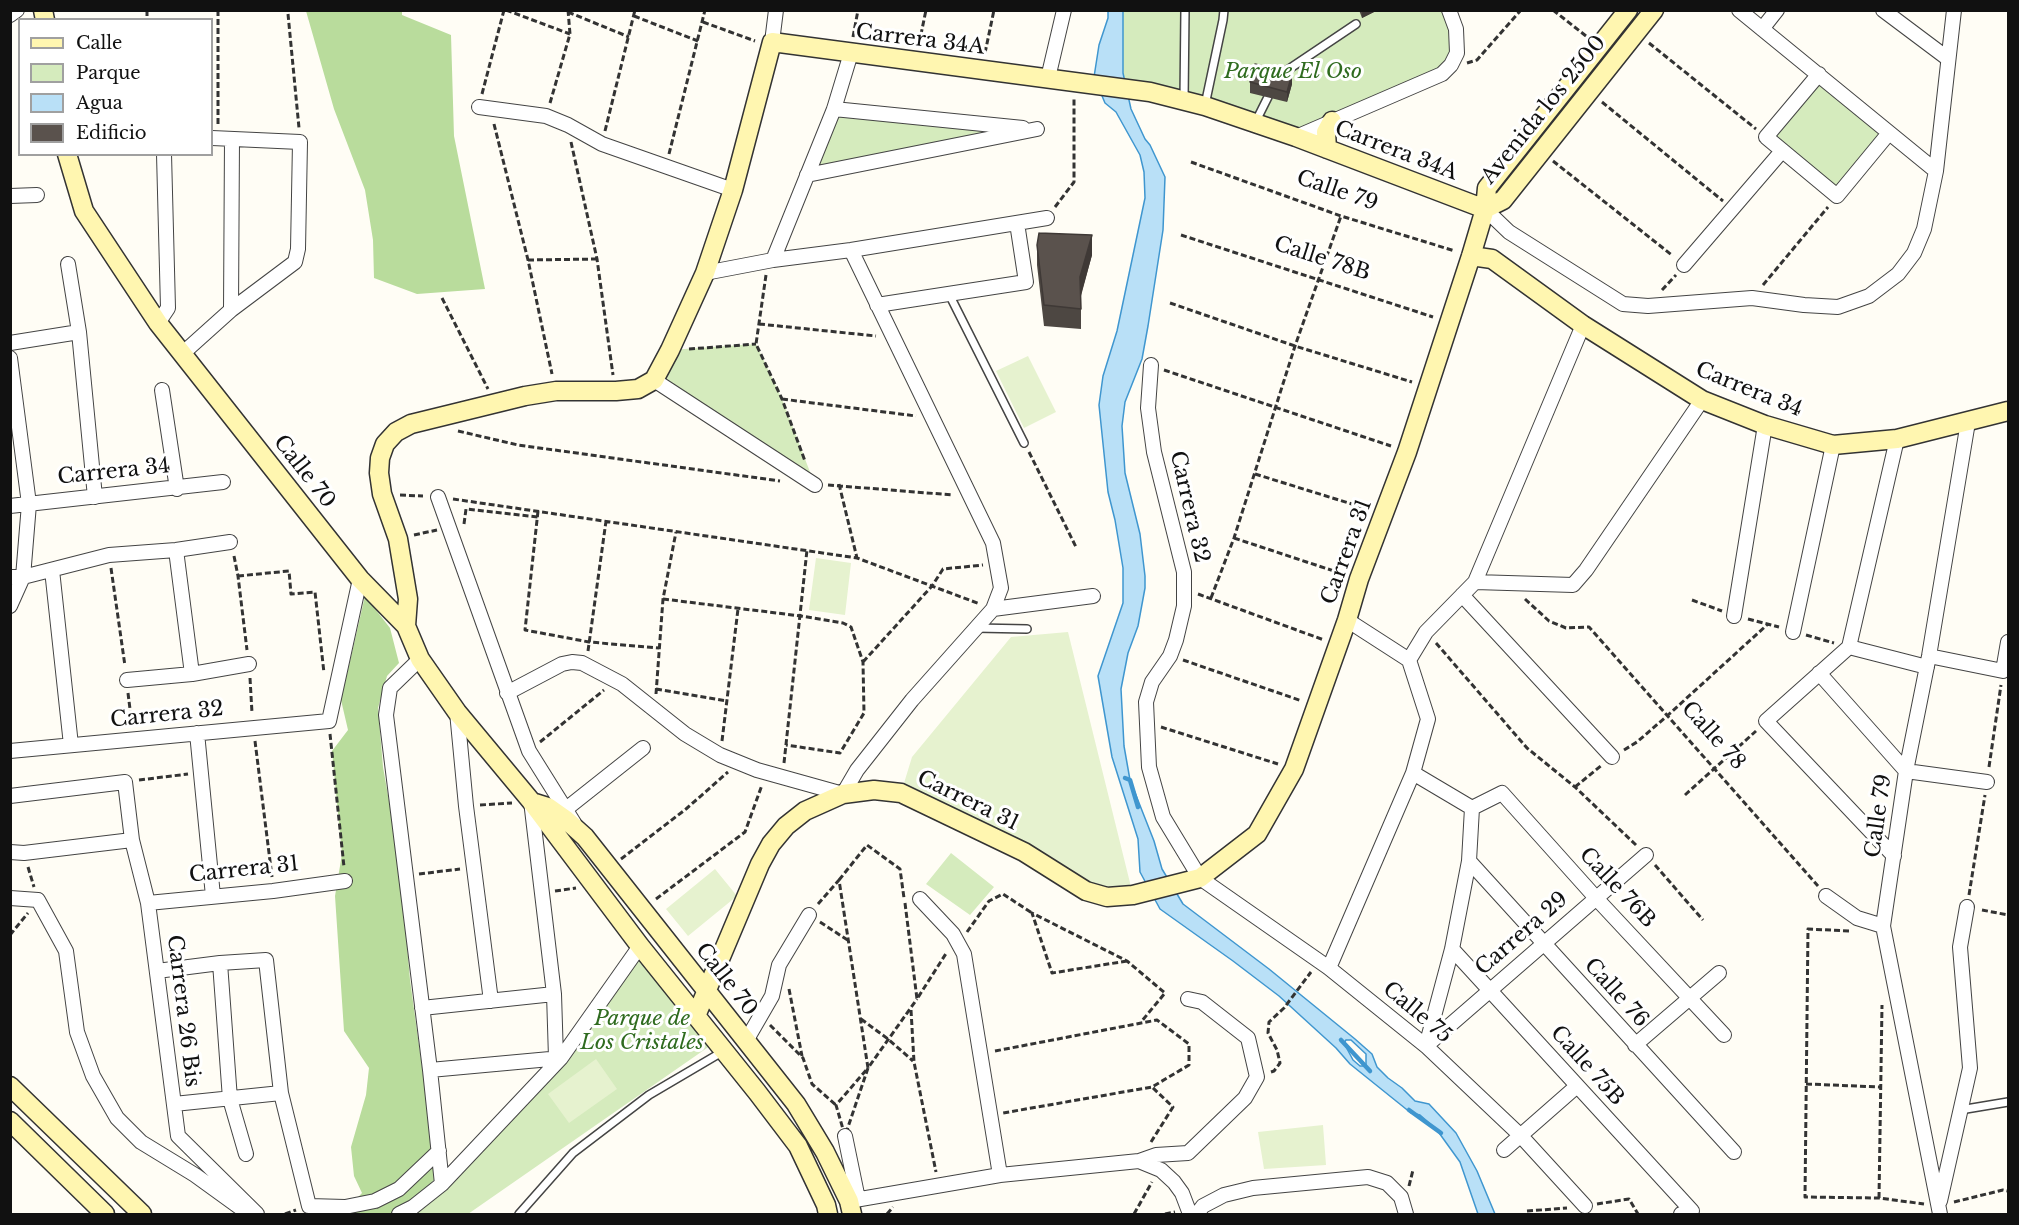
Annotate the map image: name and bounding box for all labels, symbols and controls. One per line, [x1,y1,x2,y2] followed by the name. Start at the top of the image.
[18,18,213,156] legend
[854,20,986,60] street label: Carrera 34A
[1476,31,1612,189] street label: Avenida los 2500
[76,32,122,54] text: Calle
[1224,59,1362,85] park label: Parque El Oso
[76,62,141,84] text: Parque
[76,92,123,114] text: Agua
[1331,116,1461,186] street label: Carrera 34A
[76,122,147,144] text: Edificio
[1293,165,1381,217] street label: Calle 79
[1271,232,1373,286] street label: Calle 78B
[1692,357,1806,423] street label: Carrera 34
[268,430,340,514] street label: Calle 70
[1164,449,1214,565] street label: Carrera 32
[56,454,172,490] street label: Carrera 34
[1316,496,1378,608] street label: Carrera 31
[109,697,225,733] street label: Carrera 32
[1676,697,1750,775] street label: Calle 78
[913,766,1023,836] street label: Carrera 31
[1861,773,1897,859] street label: Calle 79
[1574,843,1660,933] street label: Calle 76B
[188,852,300,888] street label: Carrera 31
[1471,887,1573,981] street label: Carrera 29
[161,933,205,1089] street label: Carrera 26 Bis
[690,938,762,1022] street label: Calle 70
[1578,953,1654,1033] street label: Calle 76
[1377,977,1457,1049] street label: Calle 75
[580,1006,704,1056] park label: Parque de Los Cristales
[1545,1021,1629,1111] street label: Calle 75B

